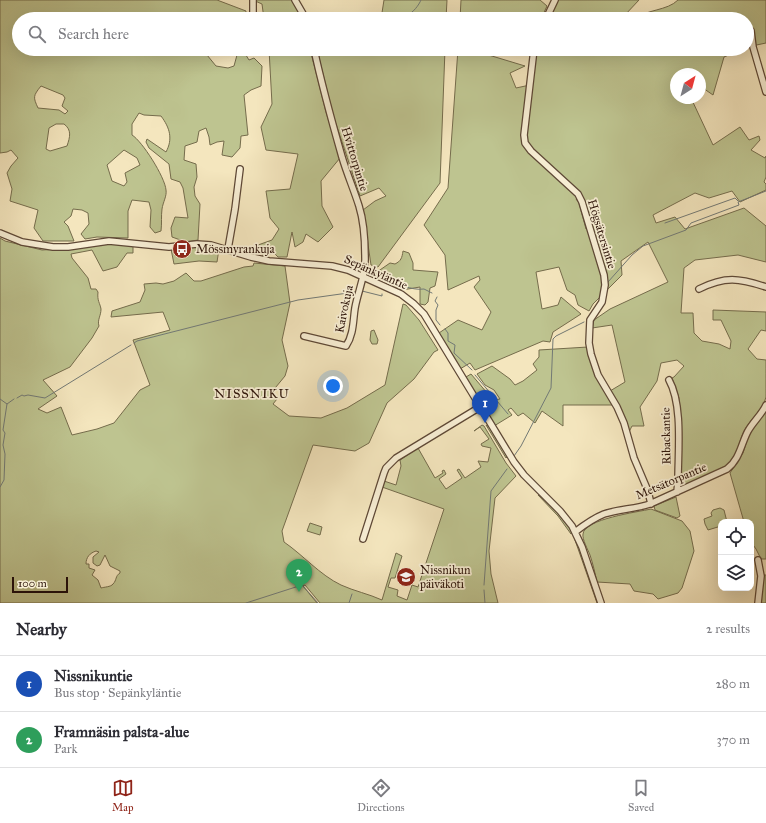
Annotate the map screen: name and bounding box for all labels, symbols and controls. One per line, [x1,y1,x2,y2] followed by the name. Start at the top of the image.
[12,12,754,56] search box
[26,23,48,45] icon: search
[58,25,129,43] text: Search here
[670,68,706,104] north arrow
[339,125,371,193] street label: Hvittorpintie
[584,198,619,271] street label: Högsätersintie
[171,238,193,260] bus stop icon: Mössmyrankuja
[196,242,276,256] place label: Mössmyrankuja
[342,252,410,292] street label: Sepänkyläntie
[332,283,356,334] street label: Kaivokuja
[323,376,343,396] your location
[214,386,290,402] district label: NISSNIKU
[472,390,498,423] pin: 1
[659,407,673,465] street label: Ribackantie
[633,460,709,502] street label: Metsätorpantie
[718,519,754,591] map controls
[718,519,754,555] button: locate
[718,555,754,591] button: layers
[286,559,312,592] pin: 2
[419,563,471,591] place label: Nissnikun päiväkoti
[395,566,417,588] school or university icon: Nissnikun päiväkoti
[12,575,68,594] scale bar
[18,577,47,590] text: 100 m
[16,619,67,640] text: Nearby
[706,621,750,637] text: 2 results
[54,667,133,685] text: Nissnikuntie
[26,676,32,692] text: 1
[715,676,750,692] text: 280 m
[54,685,182,701] text: Bus stop · Sepänkyläntie
[54,723,189,741] text: Framnäsin palsta-alue
[26,732,32,748] text: 2
[717,732,750,748] text: 370 m
[54,741,78,757] text: Park
[112,777,134,814] tab: Map
[357,777,405,814] tab: Directions
[628,777,654,814] tab: Saved

